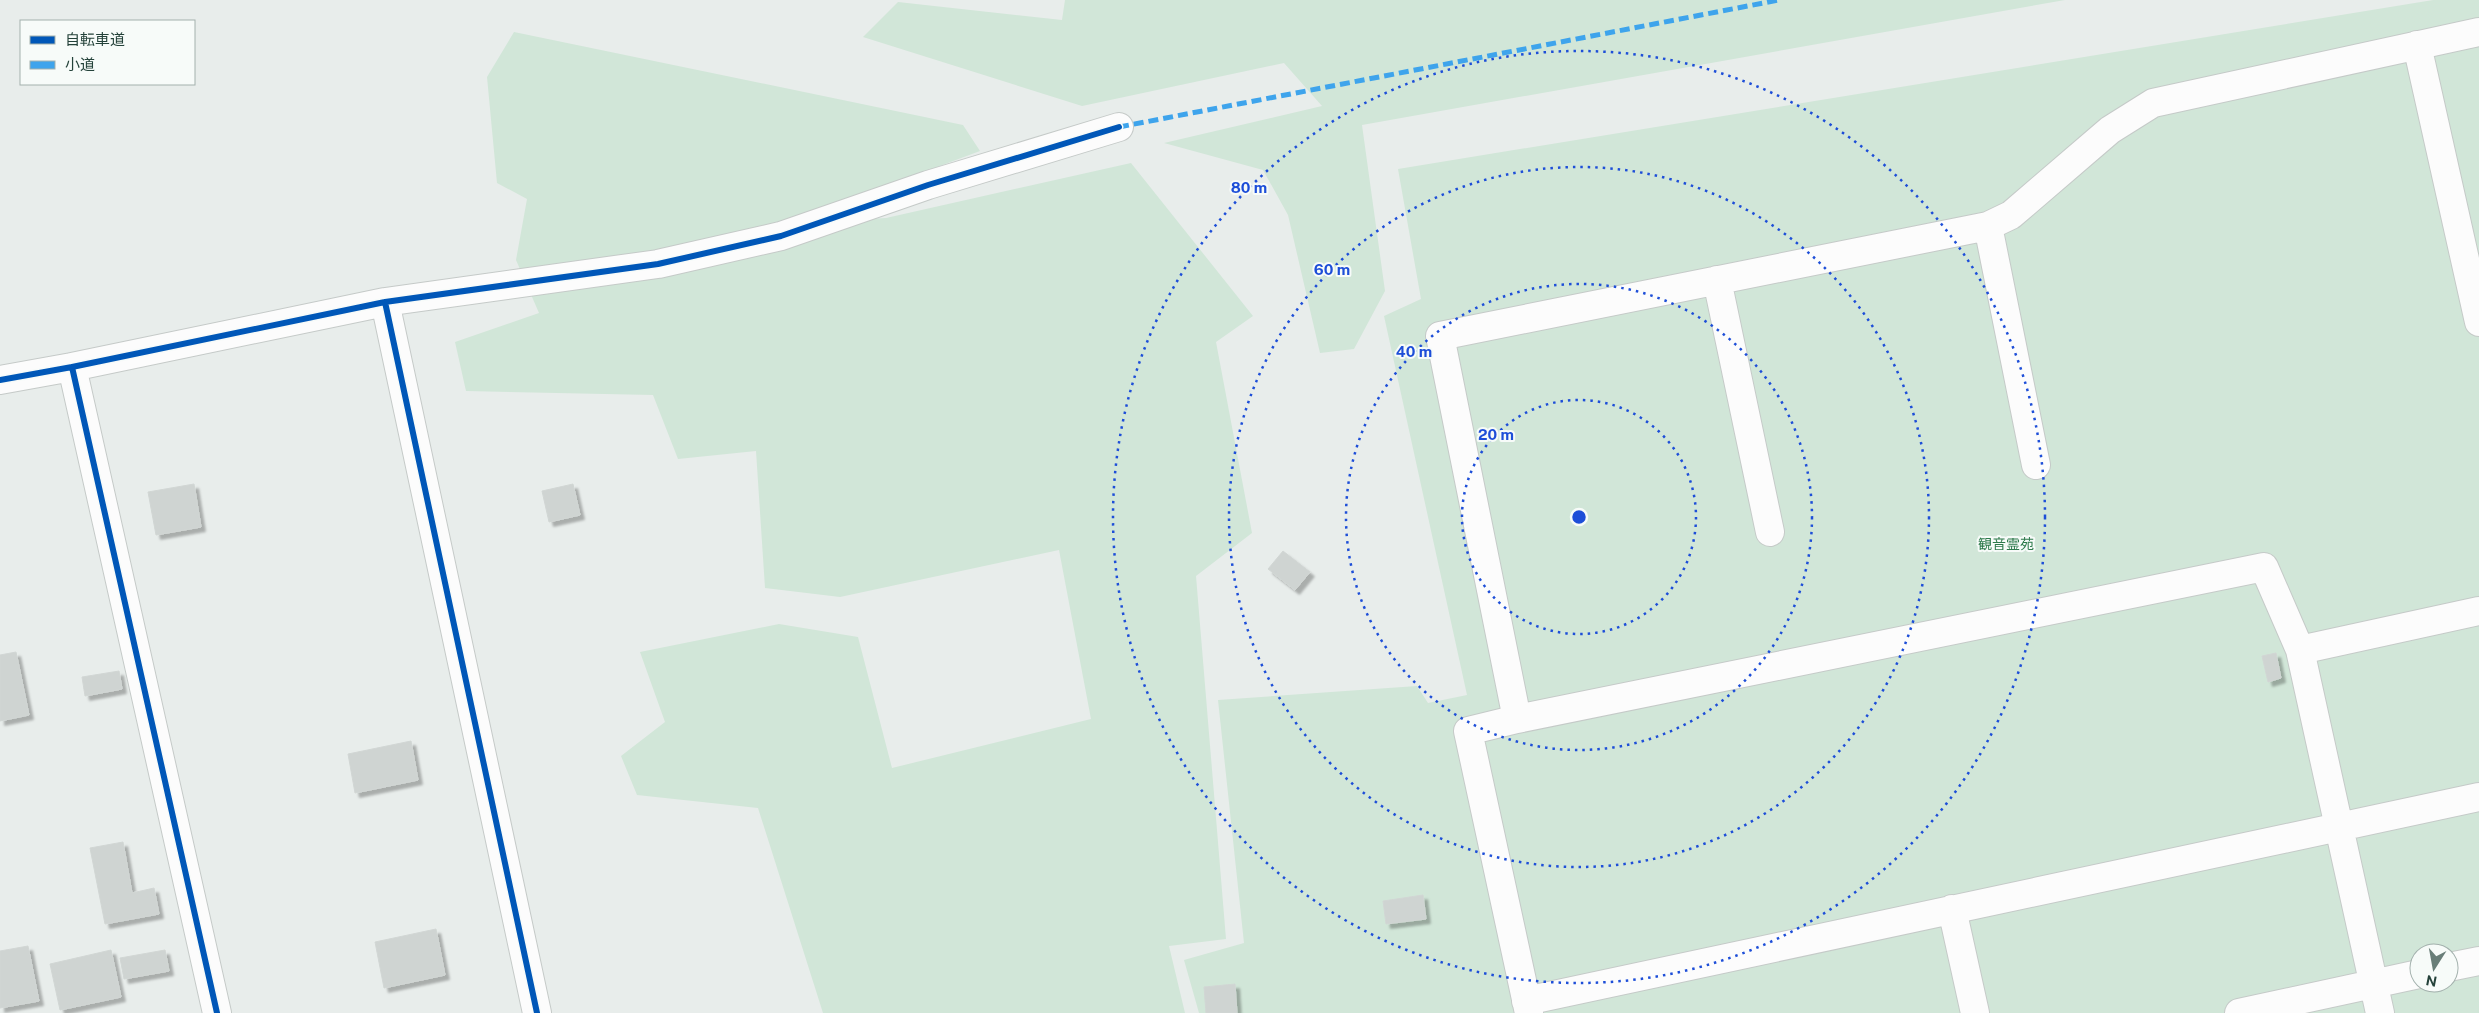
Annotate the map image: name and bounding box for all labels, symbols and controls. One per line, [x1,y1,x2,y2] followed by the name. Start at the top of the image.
[20,20,195,85] legend
[65,31,125,48] text: 自転車道
[65,56,95,73] text: 小道
[1231,179,1267,196] text: 80 m
[1314,261,1350,278] text: 60 m
[1396,343,1432,360] text: 40 m
[1478,426,1514,443] text: 20 m
[1570,508,1588,526] centre of rings
[1978,536,2034,552] park label: 観音霊苑
[2409,943,2459,993] north arrow
[2425,972,2438,990] text: N

